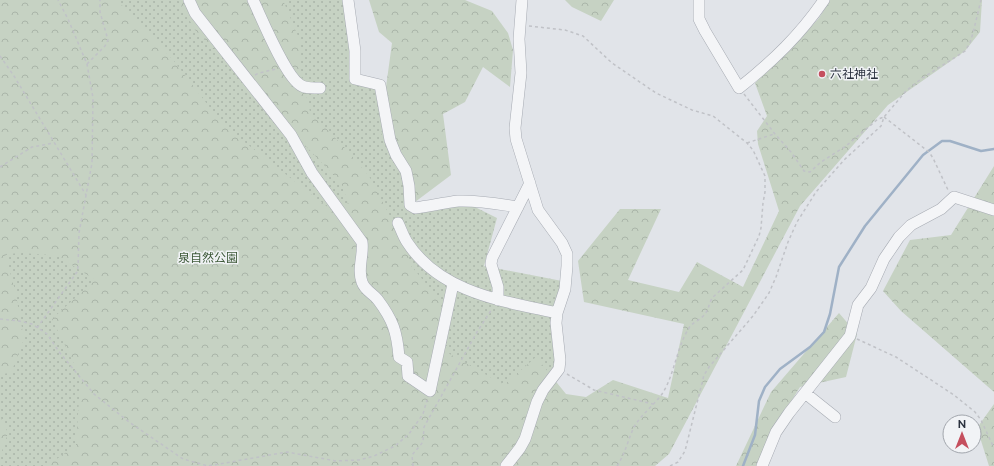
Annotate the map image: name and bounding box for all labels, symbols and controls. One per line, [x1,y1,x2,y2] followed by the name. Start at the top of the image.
[830,67,878,81] place label: 六社神社
[817,69,827,79] marker: 六社神社
[178,251,238,265] park label: 泉自然公園
[942,414,982,454] north arrow
[958,418,966,431] text: N

